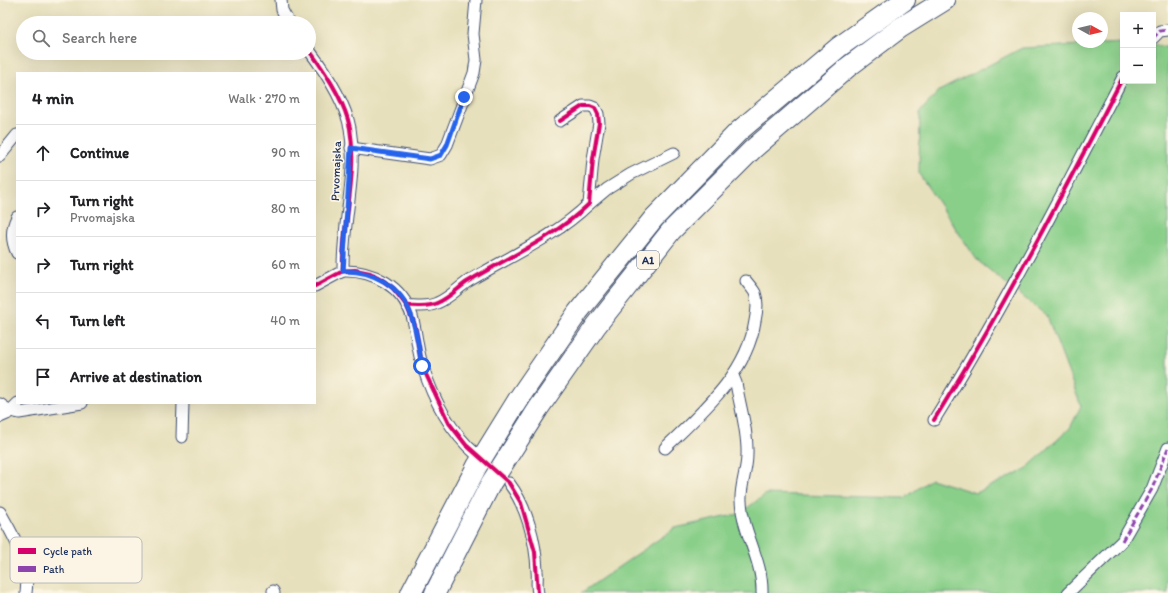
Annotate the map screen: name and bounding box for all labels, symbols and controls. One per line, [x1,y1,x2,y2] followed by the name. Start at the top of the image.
[1072,12,1108,48] north arrow
[1120,12,1156,84] map controls
[1120,12,1156,48] button: +
[16,16,316,60] search box
[30,27,52,49] icon: search
[62,29,137,47] text: Search here
[1120,48,1156,84] button: −
[32,88,74,108] text: 4 min
[455,88,473,106] route end
[228,91,300,106] text: Walk · 270 m
[328,140,344,201] street label: Prvomajska
[32,142,54,164] icon: ahead
[70,144,129,162] text: Continue
[271,145,300,160] text: 90 m
[70,192,134,210] text: Turn right
[32,198,54,220] icon: right
[271,201,300,216] text: 80 m
[70,210,135,225] text: Prvomajska
[637,251,659,269] road number: A1
[32,254,54,276] icon: right
[70,256,134,274] text: Turn right
[271,257,300,272] text: 60 m
[32,310,54,332] icon: left
[70,312,125,330] text: Turn left
[270,313,300,328] text: 40 m
[413,357,431,375] route start
[32,366,54,388] icon: arrive
[70,368,202,386] text: Arrive at destination
[10,537,142,583] legend
[43,545,92,558] text: Cycle path
[43,563,65,576] text: Path

